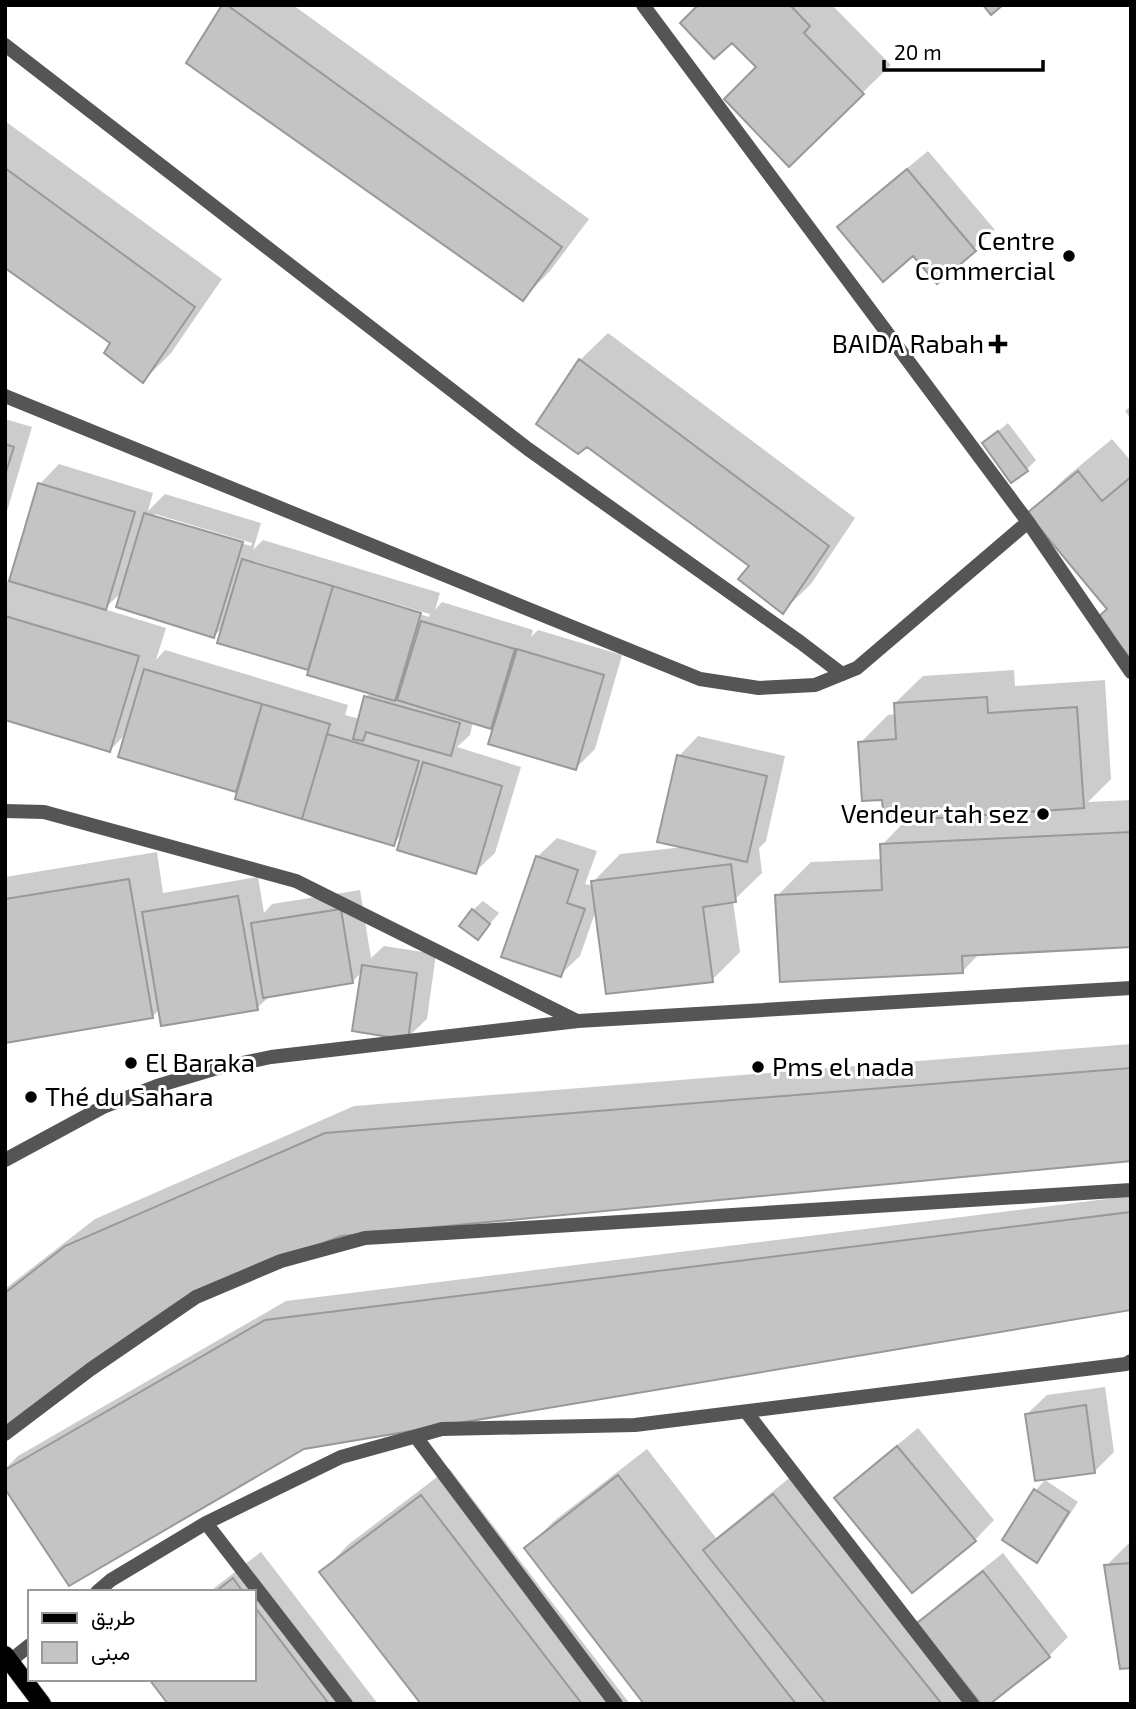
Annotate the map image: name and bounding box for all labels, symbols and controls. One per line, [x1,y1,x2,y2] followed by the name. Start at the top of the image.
[884,28,1043,72] scale bar
[894,39,942,64] text: 20 m
[915,224,1055,285] place label: Centre Commercial
[1061,248,1077,264] marker: Centre Commercial
[832,327,984,358] place label: BAIDA Rabah
[990,336,1006,352] marker: BAIDA Rabah
[841,797,1029,828] place label: Vendeur tah sez
[1035,806,1051,822] marker: Vendeur tah sez
[145,1046,255,1077] place label: El Baraka
[772,1050,915,1081] place label: Pms el nada
[123,1055,139,1071] marker: El Baraka
[750,1059,766,1075] marker: Pms el nada
[45,1080,213,1111] place label: Thé du Sahara
[23,1089,39,1105] marker: Thé du Sahara
[28,1590,256,1681] legend
[91,1604,136,1631] text: طريق
[91,1639,130,1665] text: مبنى

